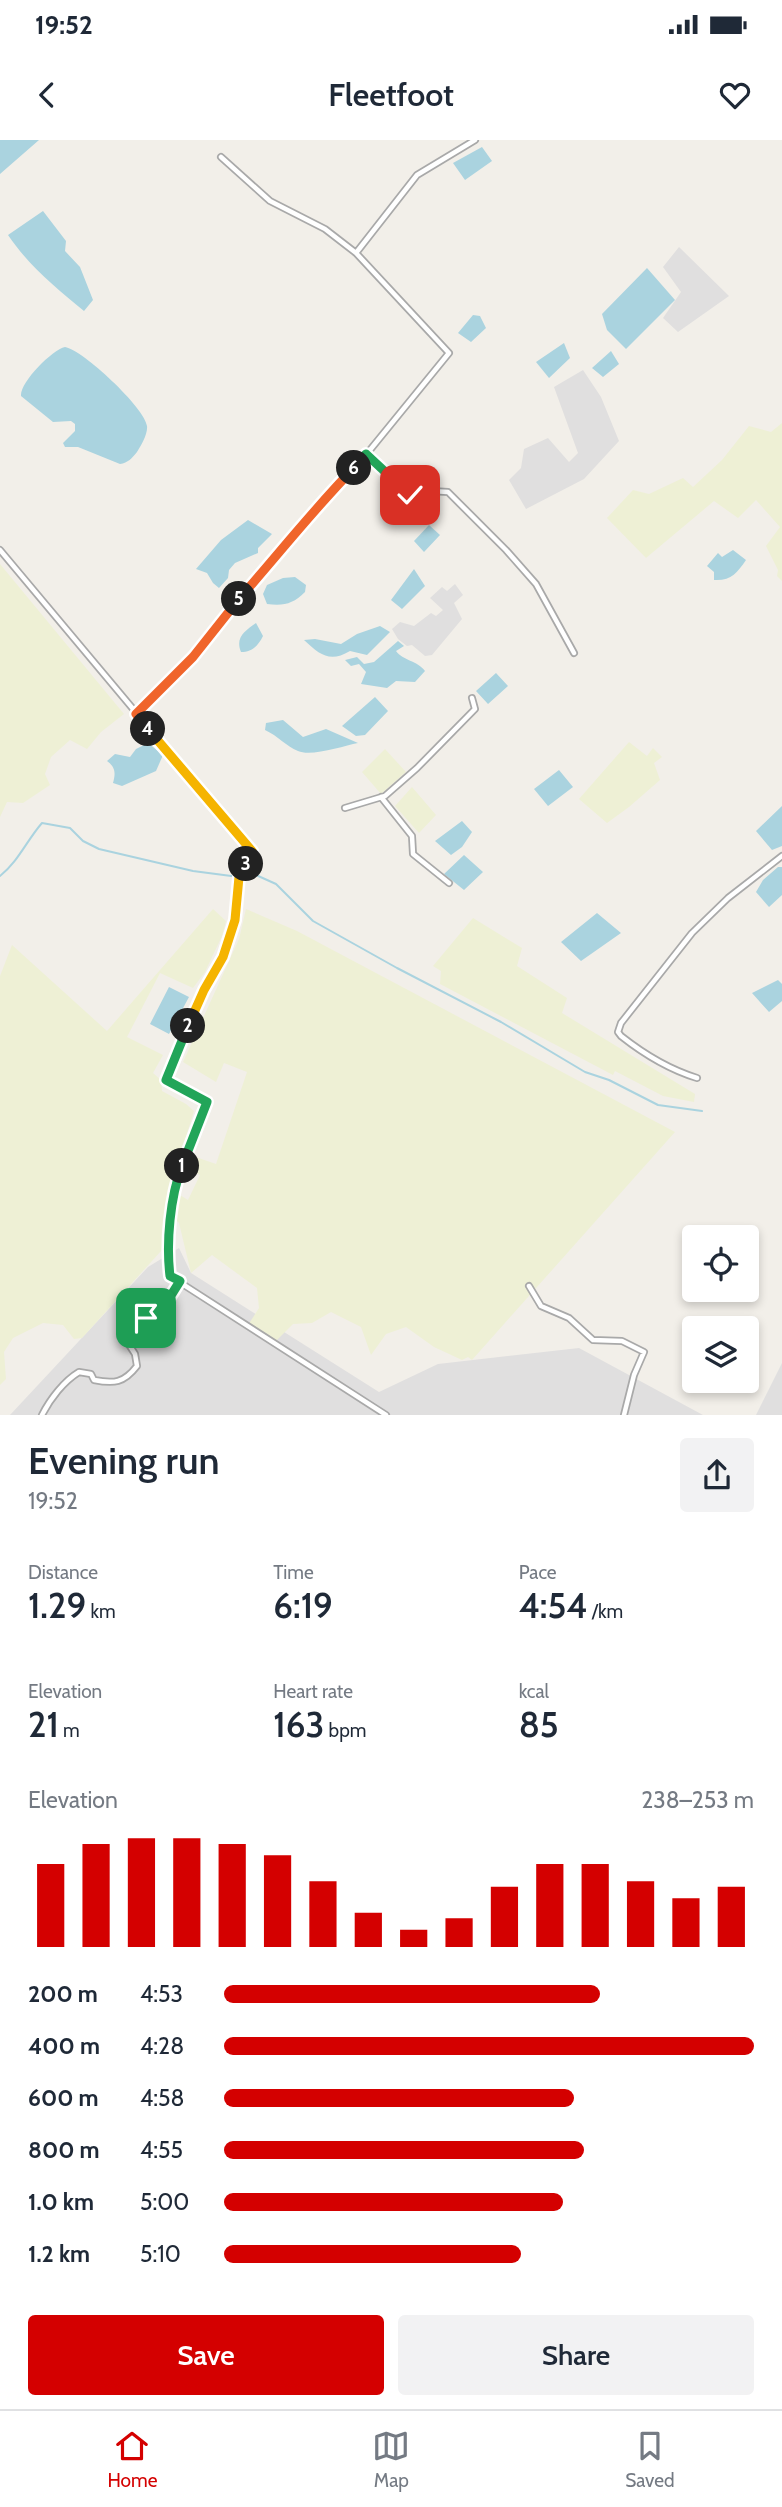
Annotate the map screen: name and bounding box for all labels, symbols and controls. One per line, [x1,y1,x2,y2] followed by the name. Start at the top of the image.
[35,9,93,41] text: 19:52
[328,75,454,114] text: Fleetfoot
[28,76,66,114] icon: back
[716,76,754,114] icon: heart
[336,450,372,486] pin: 6
[348,456,359,479] text: 6
[380,465,440,525] pin
[391,476,429,514] icon: check
[222,582,256,616] pin: 5
[233,587,244,610] text: 5
[130,712,166,746] pin: 4
[142,717,153,740] text: 4
[229,846,264,882] pin: 3
[240,852,251,875] text: 3
[170,1008,206,1043] pin: 2
[182,1014,193,1037] text: 2
[164,1149,200,1184] pin: 1
[178,1154,185,1177] text: 1
[682,1225,759,1393] map controls
[682,1225,759,1302] button: locate
[116,1288,176,1348] pin
[127,1299,165,1337] icon: arrive
[682,1316,759,1393] button: layers
[28,1437,220,1484] text: Evening run
[680,1438,754,1512] button: share
[28,1487,78,1515] text: 19:52
[28,1561,98,1584] text: Distance
[273,1561,314,1584] text: Time
[519,1561,557,1584] text: Pace
[28,1584,86,1627] text: 1.29
[273,1584,333,1627] text: 6:19
[519,1584,587,1627] text: 4:54
[86,1600,116,1623] text: km
[587,1600,623,1623] text: /km
[28,1680,102,1703] text: Elevation
[273,1680,353,1703] text: Heart rate
[519,1680,549,1703] text: kcal
[28,1703,59,1746] text: 21
[273,1703,324,1746] text: 163
[519,1703,559,1746] text: 85
[59,1719,80,1742] text: m
[324,1719,366,1742] text: bpm
[28,1786,118,1814] text: Elevation
[641,1786,754,1814] text: 238–253 m
[28,1980,98,2008] text: 200 m
[140,1980,183,2008] text: 4:53
[28,2032,100,2060] text: 400 m
[140,2032,184,2060] text: 4:28
[28,2084,99,2112] text: 600 m
[140,2084,184,2112] text: 4:58
[28,2136,100,2164] text: 800 m
[140,2136,183,2164] text: 4:55
[28,2188,94,2216] text: 1.0 km
[140,2188,189,2216] text: 5:00
[28,2240,90,2268] text: 1.2 km
[140,2240,181,2268] text: 5:10
[28,2315,384,2395] button: Save
[398,2315,754,2395] button: Share
[107,2427,157,2492] tab: Home
[372,2427,410,2492] tab: Map
[625,2427,675,2492] tab: Saved

